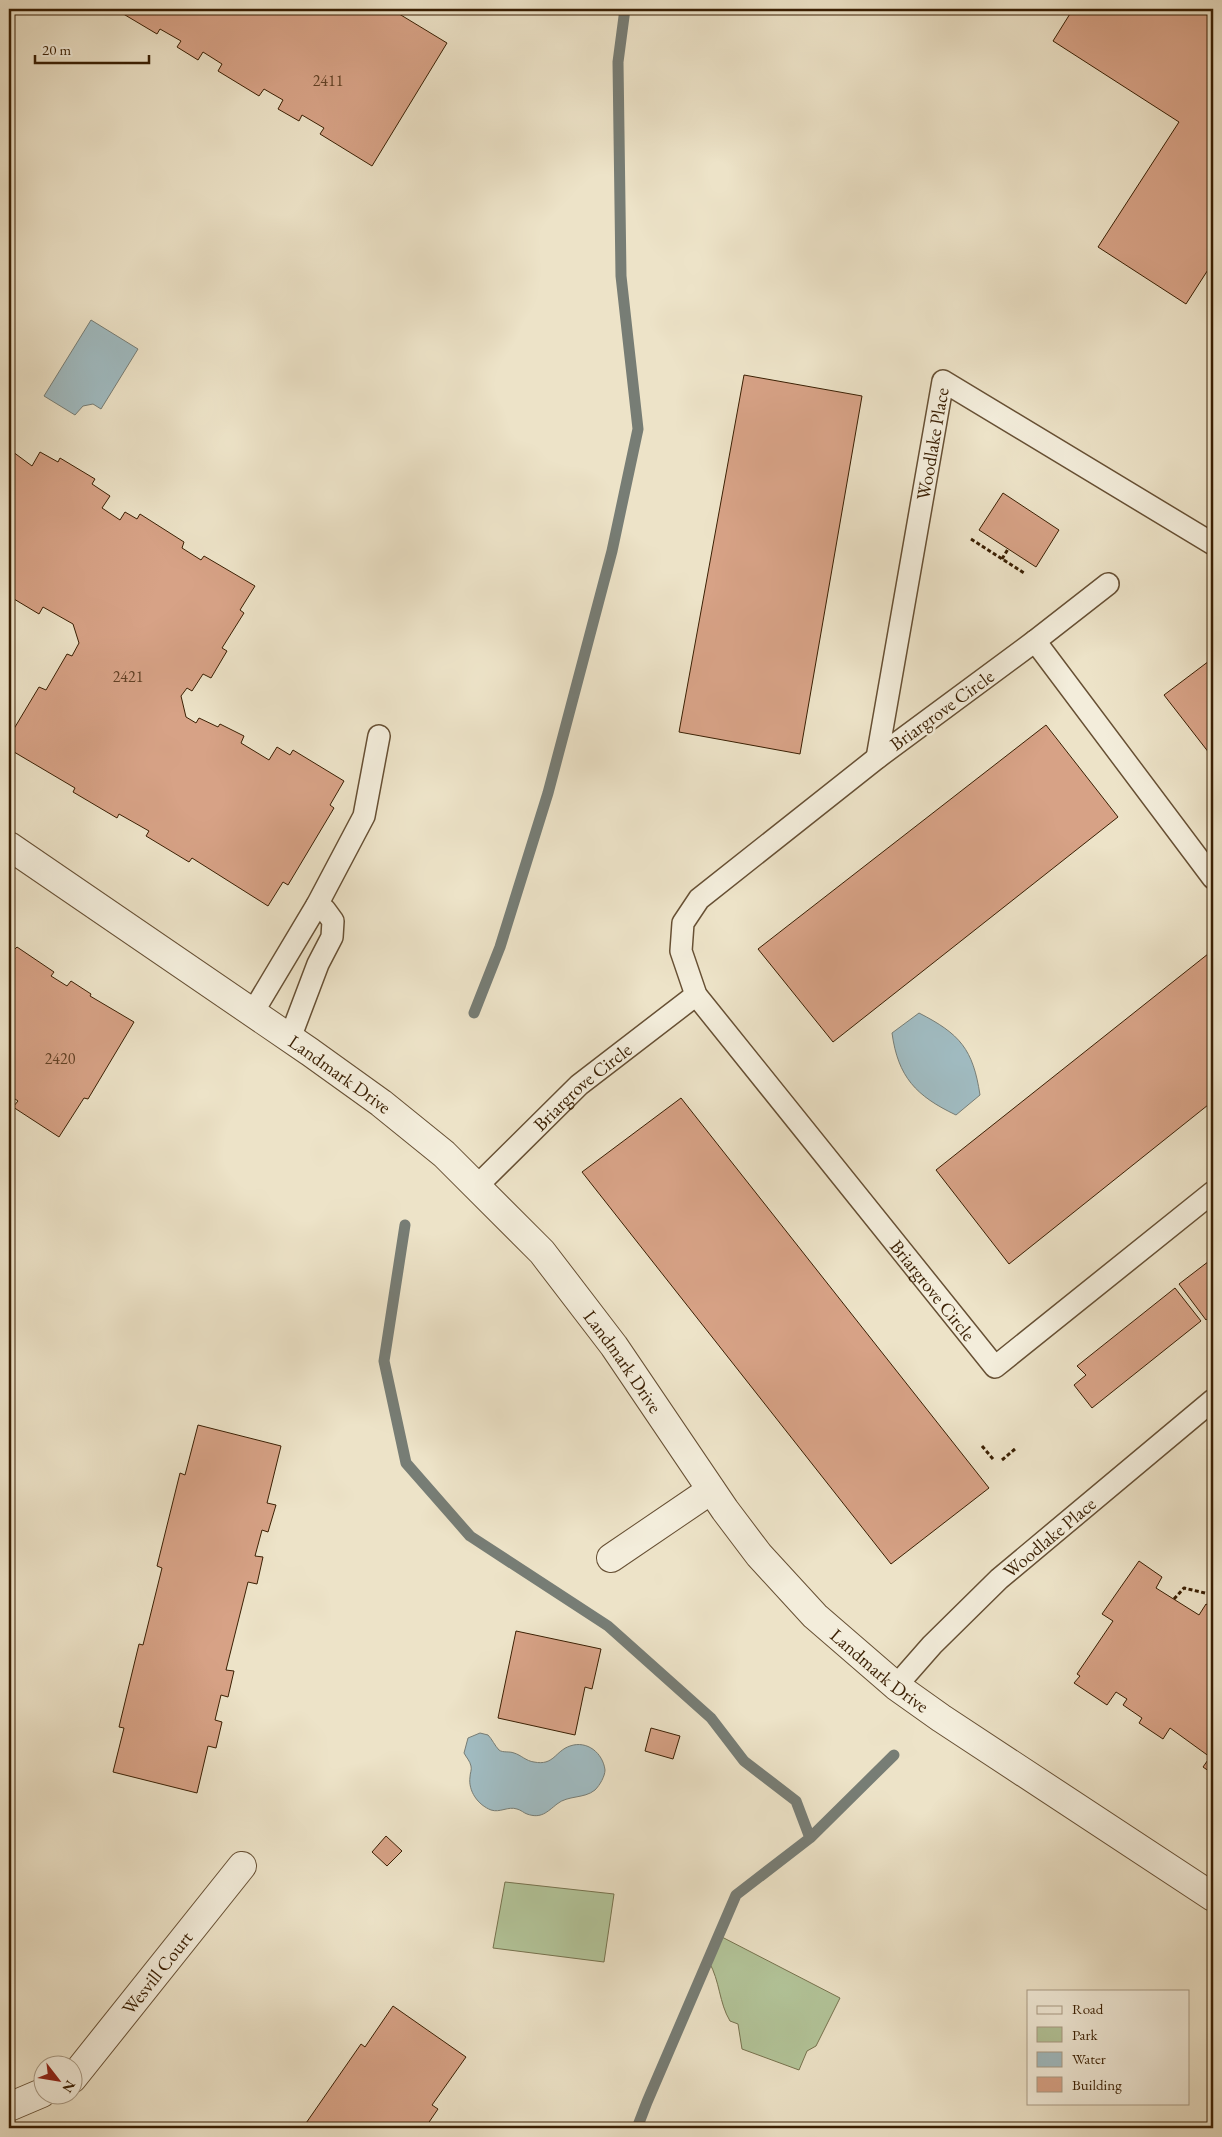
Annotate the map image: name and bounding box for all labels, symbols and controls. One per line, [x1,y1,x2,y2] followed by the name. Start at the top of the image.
[35,32,149,64] scale bar
[42,40,71,59] text: 20 m
[313,70,343,91] house number: 2411
[910,386,954,502] street label: Woodlake Place
[885,664,999,756] street label: Briargrove Circle
[113,666,143,687] house number: 2421
[284,1029,397,1119] street label: Landmark Drive
[527,1037,637,1136] street label: Briargrove Circle
[45,1048,76,1069] house number: 2420
[885,1234,981,1346] street label: Briargrove Circle
[578,1305,668,1418] street label: Landmark Drive
[998,1491,1101,1583] street label: Woodlake Place
[825,1622,934,1718] street label: Landmark Drive
[116,1926,198,2020] street label: Wesvill Court
[1027,1990,1190,2104] legend
[1072,1999,1104,2018] text: Road
[1072,2025,1099,2044] text: Park
[1072,2049,1106,2068] text: Water
[32,2054,82,2104] north arrow
[1072,2075,1122,2094] text: Building
[58,2077,80,2097] text: N

